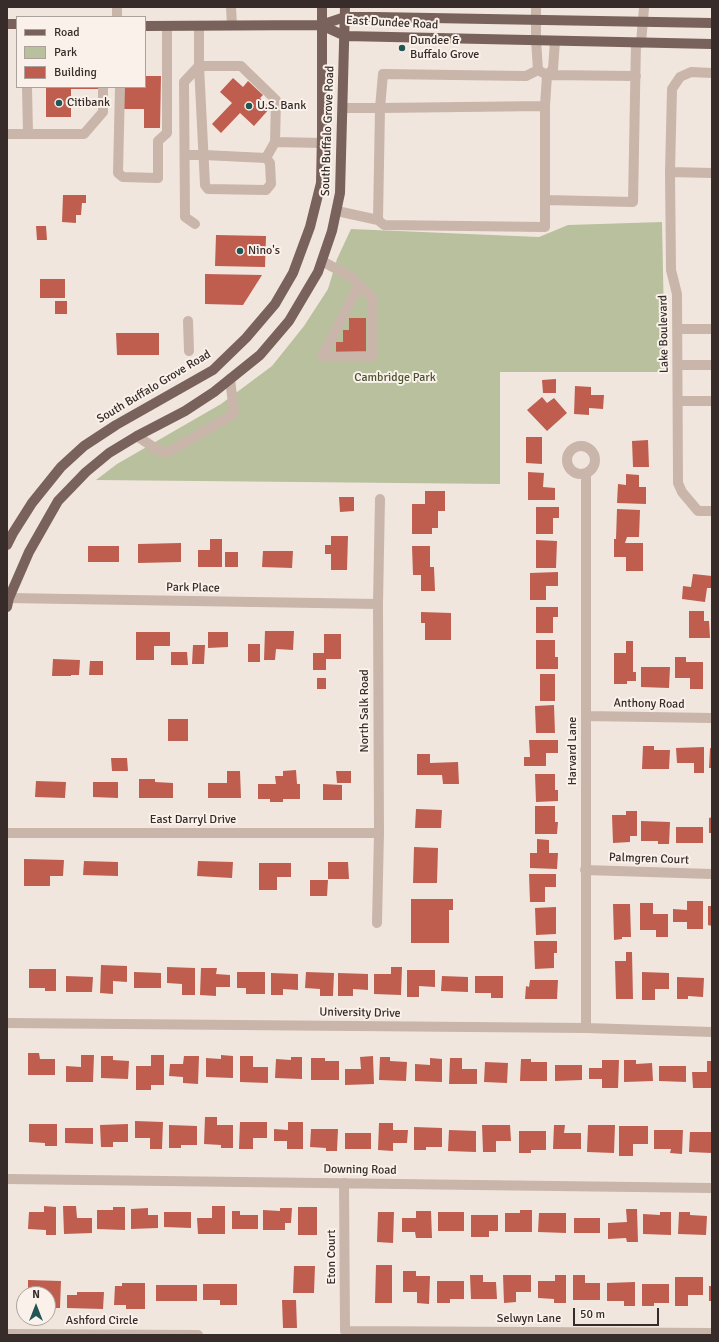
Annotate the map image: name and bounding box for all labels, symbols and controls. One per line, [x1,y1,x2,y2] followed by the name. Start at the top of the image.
[345,13,439,33] street label: East Dundee Road
[16,16,146,88] legend
[54,25,80,40] text: Road
[410,34,479,62] place label: Dundee & Buffalo Grove
[397,43,407,53] marker: Dundee & Buffalo Grove
[54,45,77,60] text: Park
[54,65,97,80] text: Building
[319,66,337,196] street label: South Buffalo Grove Road
[67,96,110,110] place label: Citibank
[54,98,64,108] marker: Citibank
[257,99,306,113] place label: U.S. Bank
[244,101,254,111] marker: U.S. Bank
[248,244,280,258] place label: Nino's
[235,246,245,256] marker: Nino's
[656,295,672,373] street label: Lake Boulevard
[94,347,214,427] street label: South Buffalo Grove Road
[354,371,436,385] park label: Cambridge Park
[166,580,220,596] street label: Park Place
[358,669,372,753] street label: North Salk Road
[613,696,685,712] street label: Anthony Road
[566,717,580,785] street label: Harvard Lane
[150,813,236,827] street label: East Darryl Drive
[609,850,689,868] street label: Palmgren Court
[319,1005,401,1021] street label: University Drive
[323,1162,397,1178] street label: Downing Road
[325,1229,339,1285] street label: Eton Court
[16,1286,56,1326] north arrow
[32,1288,40,1301] text: N
[575,1300,661,1326] scale bar
[580,1307,605,1322] text: 50 m
[497,1312,561,1326] street label: Selwyn Lane
[66,1314,138,1328] street label: Ashford Circle

